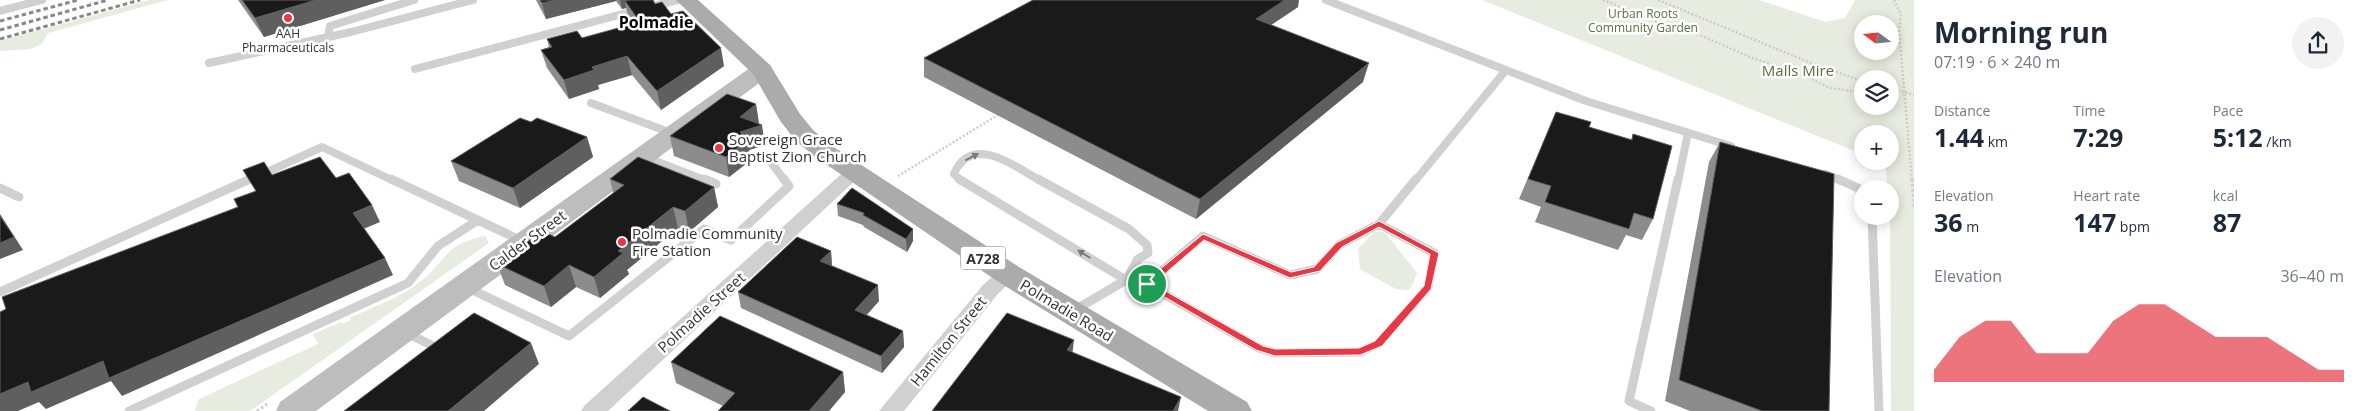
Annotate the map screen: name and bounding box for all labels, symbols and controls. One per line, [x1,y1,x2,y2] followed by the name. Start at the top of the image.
[1588,5,1698,36] park label: Urban Roots Community Garden
[619,11,693,33] district label: Polmadie
[282,12,294,24] marker: AAH Pharmaceuticals
[1934,13,2108,51] text: Morning run
[1854,15,1899,60] north arrow
[1854,15,1899,225] map controls
[2292,17,2344,69] button: share
[242,25,334,56] place label: AAH Pharmaceuticals
[1934,51,2060,73] text: 07:19 · 6 × 240 m
[1762,60,1834,80] park label: Malls Mire
[1854,70,1899,115] button: layers
[1934,101,1990,120] text: Distance
[2073,101,2105,120] text: Time
[2213,101,2243,120] text: Pace
[1934,120,1984,154] text: 1.44
[2073,120,2123,154] text: 7:29
[2213,120,2263,154] text: 5:12
[1854,125,1899,170] button: +
[729,129,867,166] place label: Sovereign Grace Baptist Zion Church
[1984,132,2008,151] text: km
[2263,132,2292,151] text: /km
[713,142,725,154] marker: Sovereign Grace Baptist Zion Church
[964,153,979,161] one-way arrow
[1854,180,1899,225] button: −
[1934,186,1993,205] text: Elevation
[2073,186,2140,205] text: Heart rate
[2213,186,2238,205] text: kcal
[484,205,570,275] street label: Calder Street
[1934,205,1963,239] text: 36
[2073,205,2116,239] text: 147
[2213,205,2241,239] text: 87
[1963,217,1979,236] text: m
[2116,217,2150,236] text: bpm
[632,223,783,260] place label: Polmadie Community Fire Station
[616,236,628,248] marker: Polmadie Community Fire Station
[960,247,1006,270] road number: A728
[1078,249,1091,259] one-way arrow
[1126,263,1168,305] pin
[1934,265,2002,287] text: Elevation
[2280,265,2344,287] text: 36–40 m
[653,267,749,357] street label: Polmadie Street
[1133,270,1161,298] icon: arrive
[1017,274,1117,346] street label: Polmadie Road
[906,292,990,390] street label: Hamilton Street

